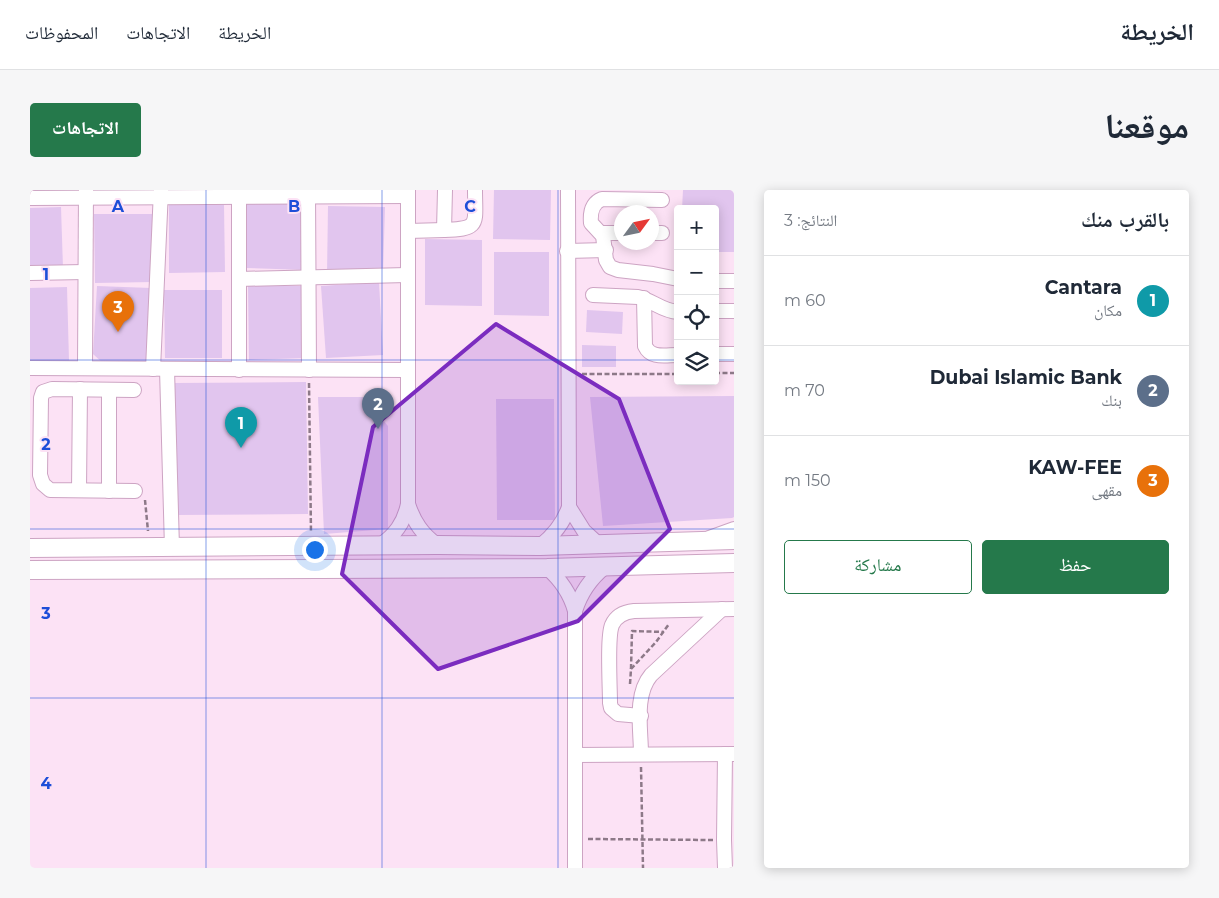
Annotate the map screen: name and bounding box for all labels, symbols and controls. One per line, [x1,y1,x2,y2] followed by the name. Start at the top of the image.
[1120,17,1194,46] text: الخريطة
[25,22,98,44] text: المحفوظات
[126,22,190,44] text: الاتجاهات
[218,22,271,44] text: الخريطة
[30,103,141,157] button: الاتجاهات
[1104,104,1189,147] text: موقعنا
[111,197,125,216] text: A
[288,197,300,216] text: B
[464,197,476,216] text: C
[614,205,659,250] north arrow
[674,205,719,385] map controls
[674,205,719,250] button: +
[1081,207,1169,232] text: بالقرب منك
[784,211,837,230] text: النتائج: 3
[674,250,719,295] button: −
[43,265,49,284] text: 1
[1045,276,1122,299] text: Cantara
[102,291,134,332] pin: 3
[784,291,826,310] text: 60 m
[1150,291,1156,310] text: 1
[674,295,719,340] button: locate
[1094,301,1122,320] text: مكان
[674,340,719,385] button: layers
[930,366,1122,389] text: Dubai Islamic Bank
[784,381,825,400] text: 70 m
[1148,381,1158,400] text: 2
[362,388,394,429] pin: 2
[1101,391,1122,410] text: بنك
[225,407,257,448] pin: 1
[41,435,51,454] text: 2
[1028,456,1122,479] text: KAW-FEE
[784,471,831,490] text: 150 m
[1148,471,1158,490] text: 3
[1091,481,1122,500] text: مقهى
[302,537,328,563] your location
[784,540,972,594] button: مشاركة
[982,540,1169,594] button: حفظ
[40,604,51,623] text: 3
[40,774,52,793] text: 4

